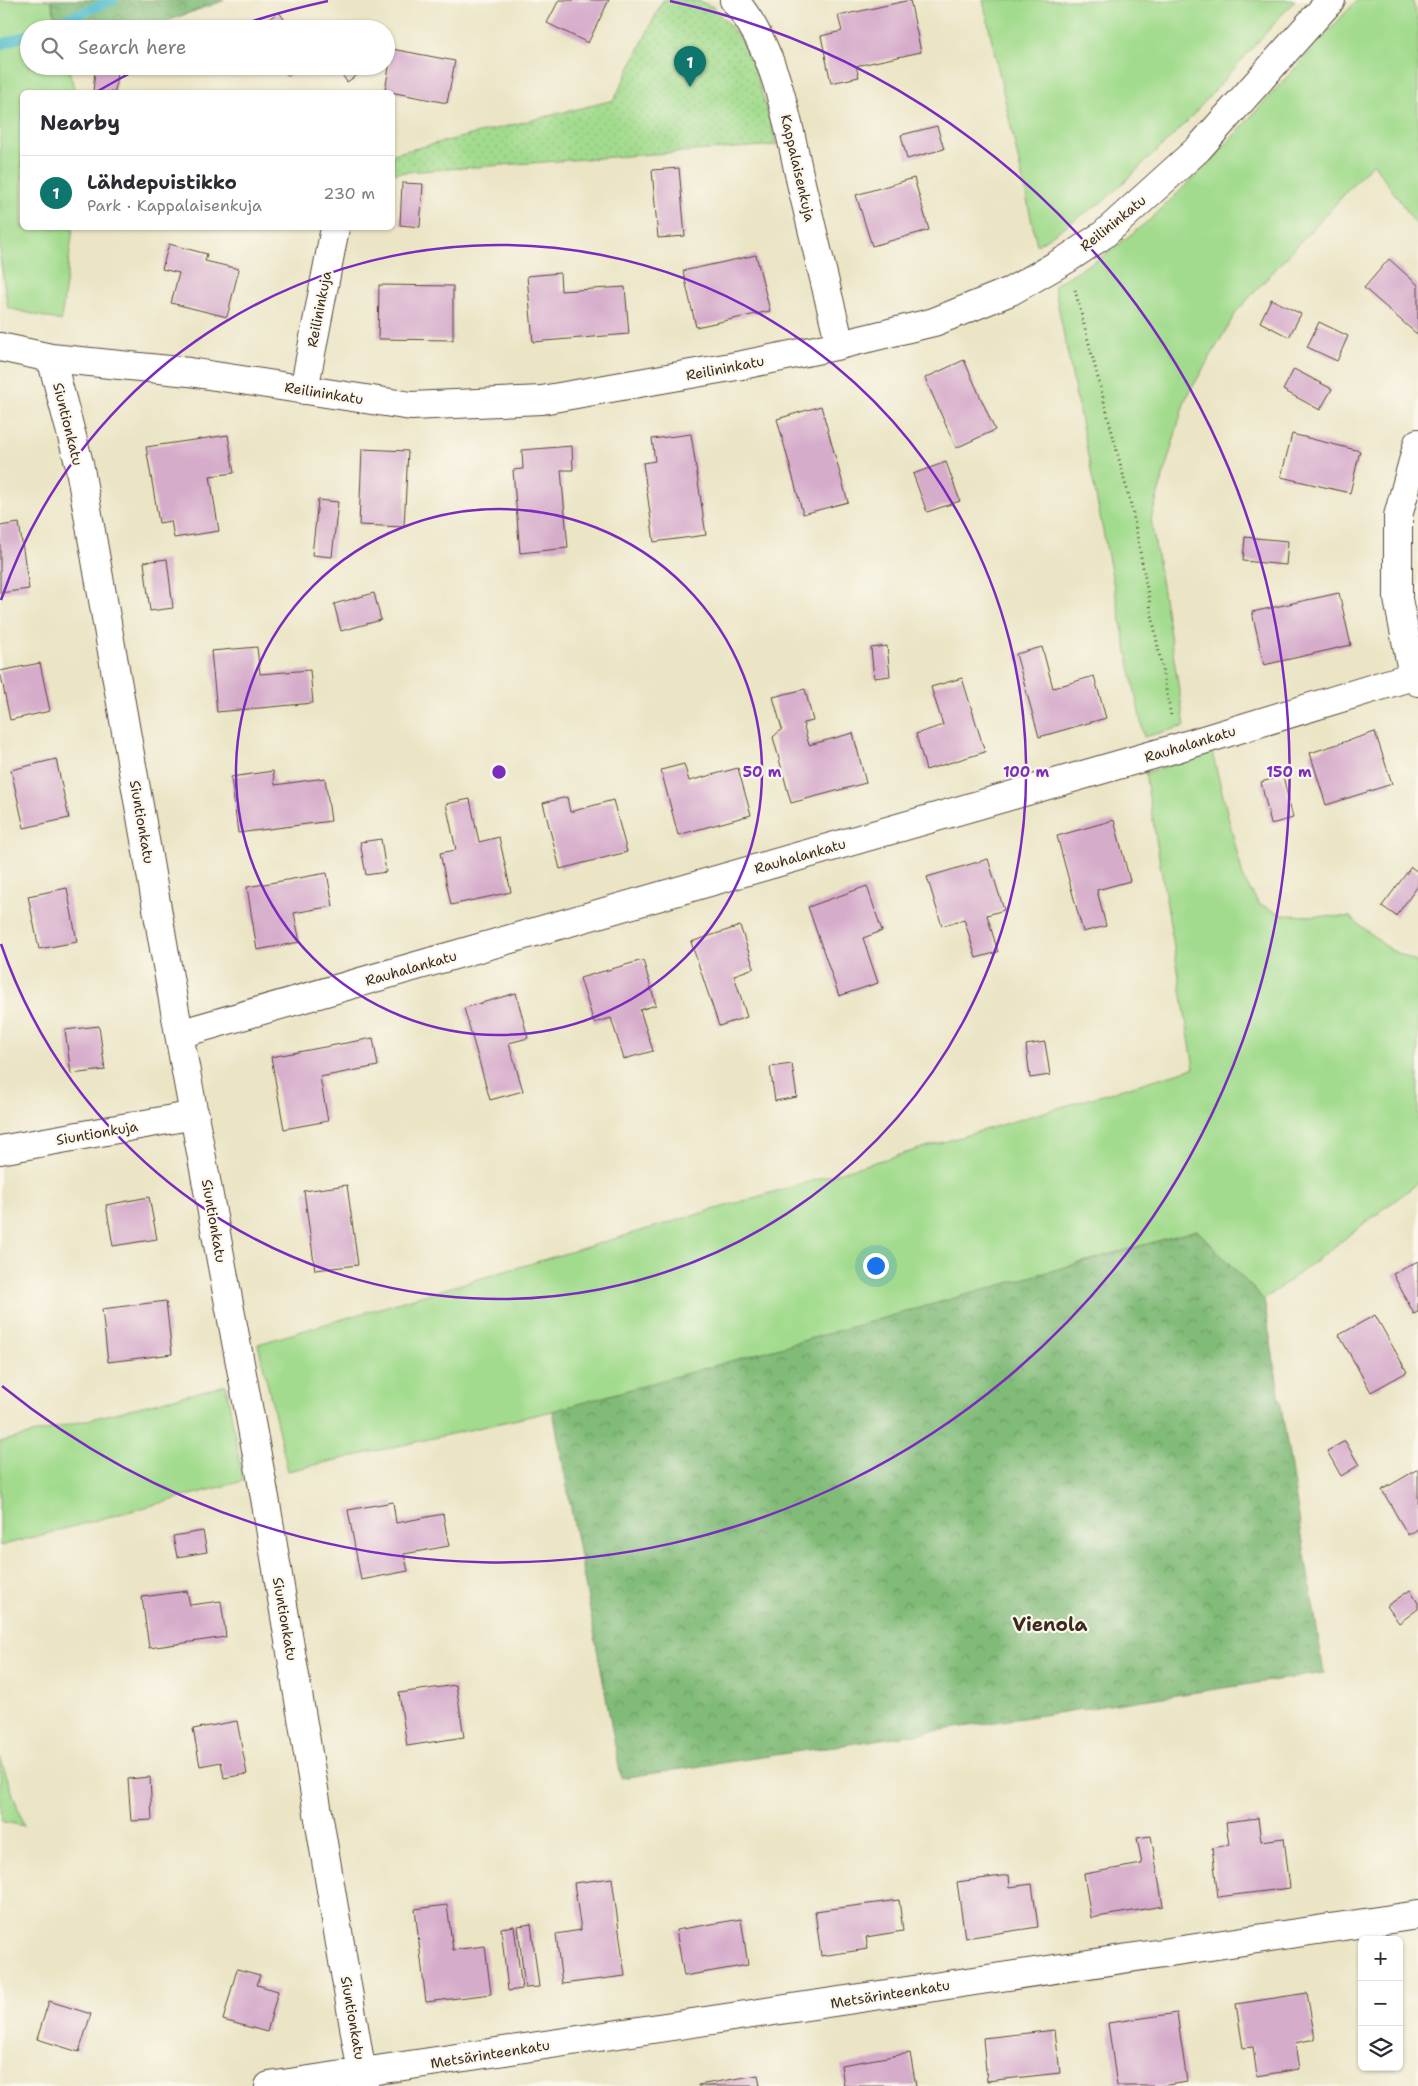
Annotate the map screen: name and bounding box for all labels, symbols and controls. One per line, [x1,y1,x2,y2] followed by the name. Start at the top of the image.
[20,20,395,75] search box
[38,34,66,62] icon: search
[78,35,187,60] text: Search here
[674,46,706,87] pin: 1
[40,109,120,137] text: Nearby
[777,113,819,224] street label: Kappalaisenkuja
[87,170,237,195] text: Lähdepuistikko
[52,183,60,204] text: 1
[323,183,375,204] text: 230 m
[1076,191,1150,255] street label: Reilininkatu
[87,195,262,216] text: Park · Kappalaisenkuja
[303,269,335,349] street label: Reilininkuja
[684,352,766,384] street label: Reilininkatu
[283,378,365,408] street label: Reilininkatu
[49,381,87,467] street label: Siuntionkatu
[1142,722,1238,766] street label: Rauhalankatu
[743,762,782,782] text: 50 m
[1003,762,1049,782] text: 100 m
[1266,762,1312,782] text: 150 m
[490,763,508,781] centre of rings
[126,779,158,865] street label: Siuntionkatu
[752,834,848,878] street label: Rauhalankatu
[363,946,459,990] street label: Rauhalankatu
[55,1117,140,1149] street label: Siuntionkuja
[198,1178,230,1264] street label: Siuntionkatu
[863,1253,889,1279] your location
[269,1576,301,1662] street label: Siuntionkatu
[1013,1612,1088,1637] district label: Vienola
[1358,1936,1403,2071] map controls
[1358,1936,1403,1981] button: +
[337,1975,369,2061] street label: Siuntionkatu
[829,1976,951,2012] street label: Metsärinteenkatu
[1358,1981,1403,2026] button: −
[1358,2026,1403,2071] button: layers
[429,2036,551,2072] street label: Metsärinteenkatu

